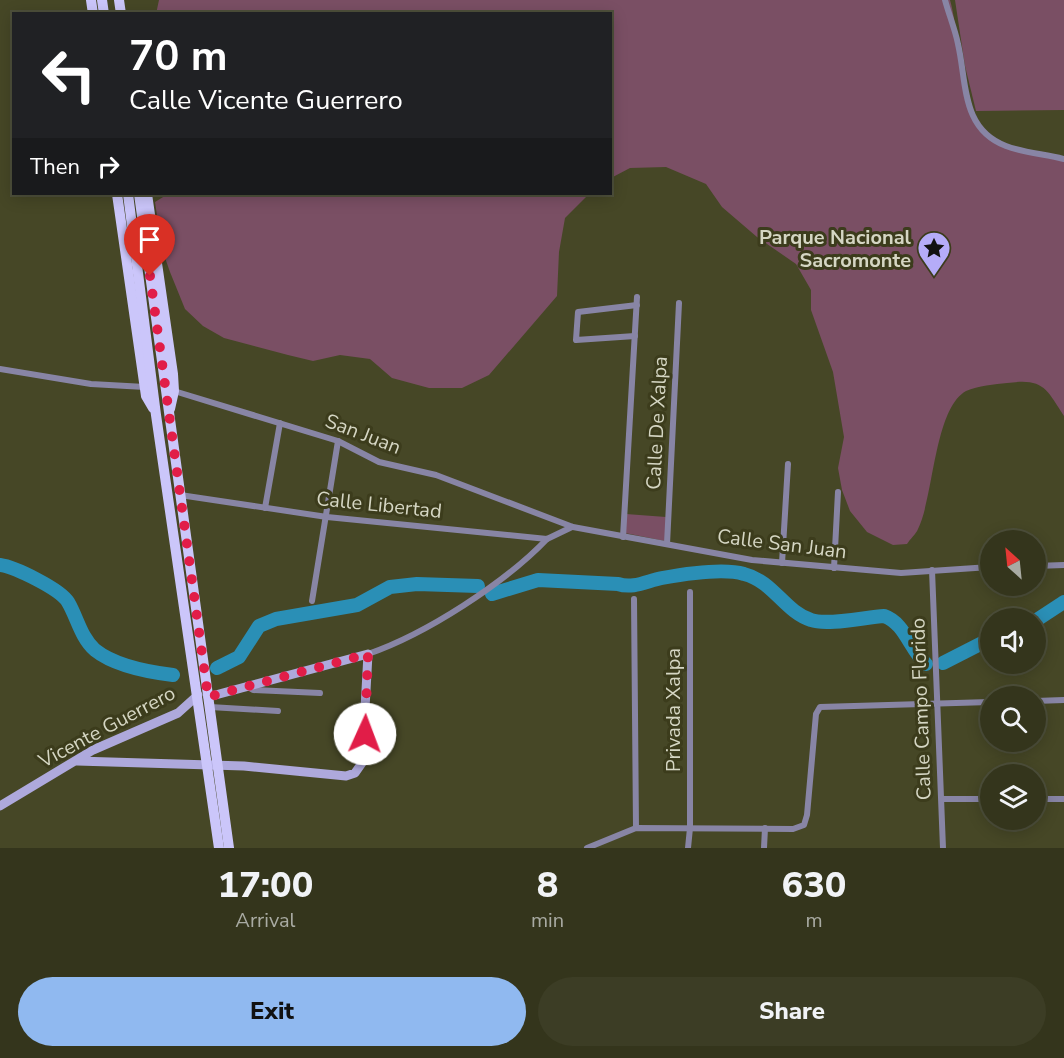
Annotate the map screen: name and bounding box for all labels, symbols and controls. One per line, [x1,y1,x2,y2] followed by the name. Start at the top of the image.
[129,28,228,85] text: 70 m
[30,36,108,114] icon: left
[129,82,403,119] text: Calle Vicente Guerrero
[92,150,125,183] icon: right
[30,152,80,182] text: Then
[124,214,175,276] pin
[133,223,166,256] icon: arrive
[759,224,912,274] place label: Parque Nacional Sacromonte
[916,230,952,277] place icon: Parque Nacional Sacromonte
[640,356,674,490] street label: Calle De Xalpa
[321,407,405,461] street label: San Juan
[315,485,443,525] street label: Calle Libertad
[716,523,848,565] street label: Calle San Juan
[980,530,1046,596] north arrow
[980,530,1046,830] map controls
[980,608,1046,674] button: sound
[904,617,938,801] street label: Calle Campo Florido
[660,648,687,772] street label: Privada Xalpa
[33,680,180,775] street label: Vicente Guerrero
[980,686,1046,752] button: search
[333,702,397,766] position arrow
[980,764,1046,830] button: layers
[218,861,313,910] text: 17:00
[537,861,558,910] text: 8
[782,861,846,910] text: 630
[235,907,296,934] text: Arrival
[531,907,564,934] text: min
[805,907,823,934] text: m
[18,977,526,1046] button: Exit
[538,977,1046,1046] button: Share

